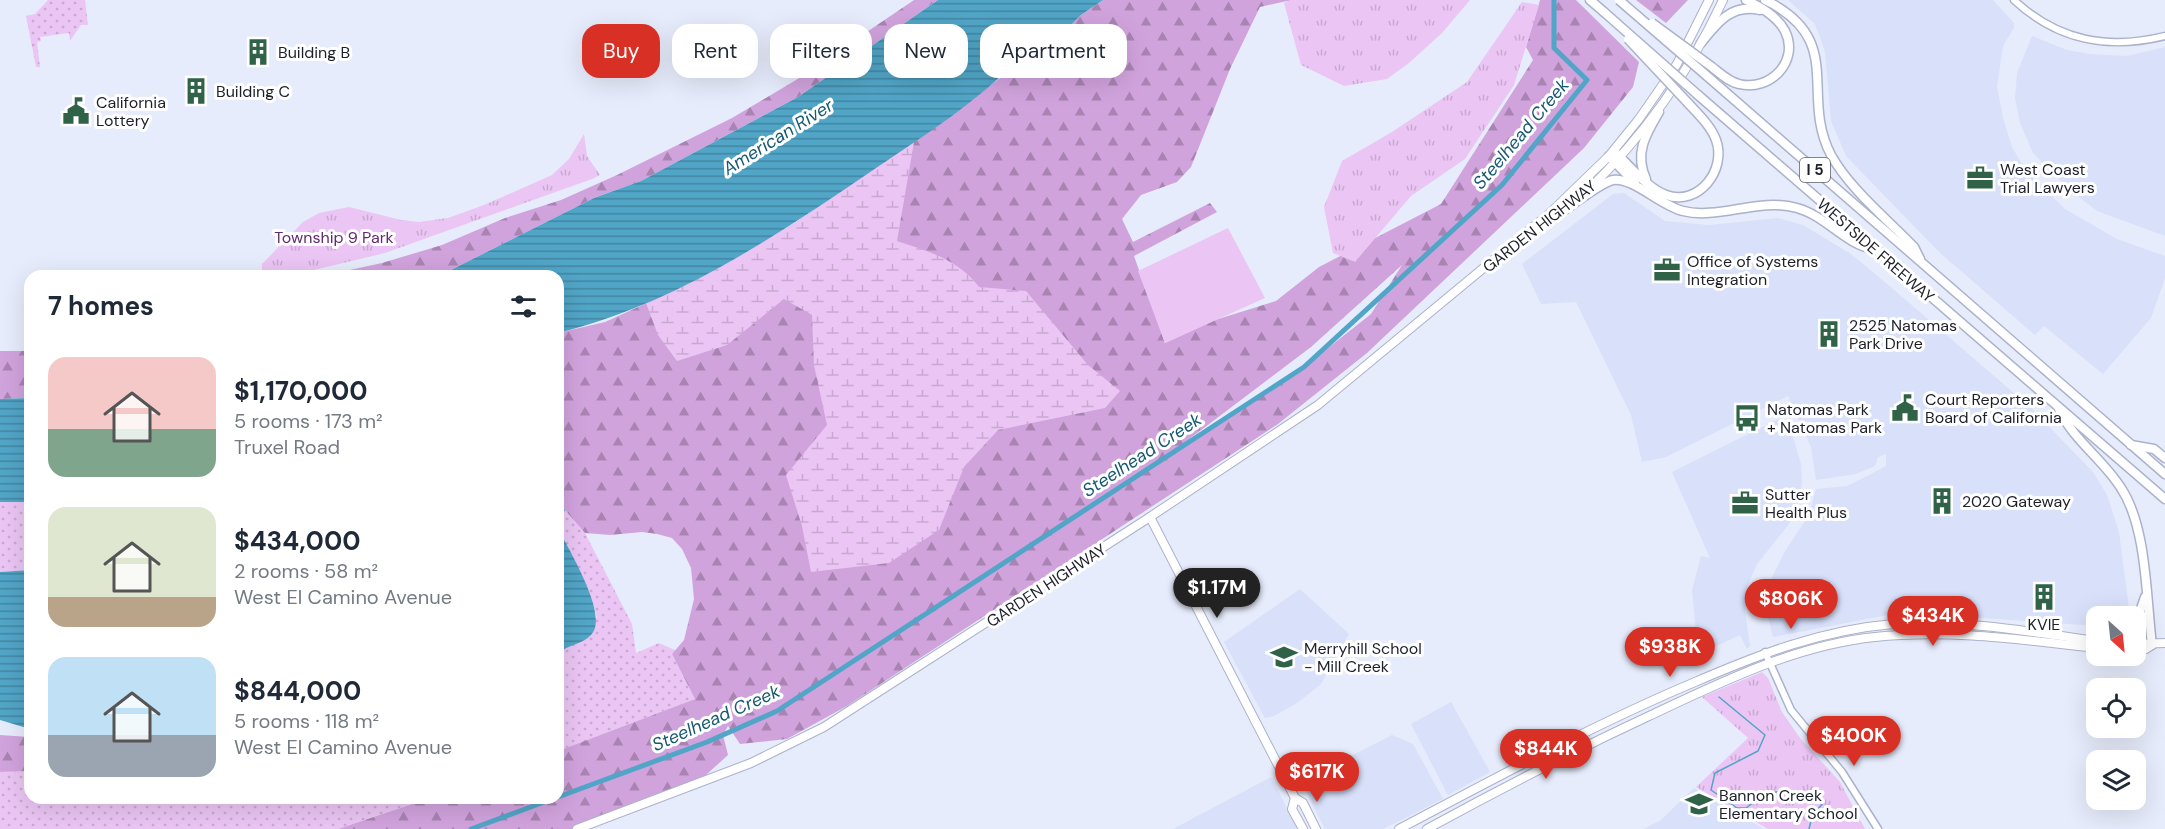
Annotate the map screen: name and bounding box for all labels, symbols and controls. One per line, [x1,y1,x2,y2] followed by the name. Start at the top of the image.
[582,24,660,78] chip: Buy
[672,24,758,78] chip: Rent
[770,24,872,78] chip: Filters
[884,24,968,78] chip: New
[980,24,1127,78] chip: Apartment
[243,37,273,67] building icon: Building B
[278,42,350,63] place label: Building B
[1468,73,1575,194] water label: Steelhead Creek
[181,76,211,106] building icon: Building C
[216,81,290,102] place label: Building C
[96,92,166,131] place label: California Lottery
[717,93,839,181] water label: American River
[61,96,91,126] public building icon: California Lottery
[1800,158,1830,182] road number: I 5
[2000,159,2095,198] place label: West Coast Trial Lawyers
[1965,163,1995,193] office icon: West Coast Trial Lawyers
[1478,176,1600,277] street label: GARDEN HIGHWAY
[1813,194,1939,307] street label: WESTSIDE FREEWAY
[274,227,394,248] park label: Township 9 Park
[1687,251,1818,290] place label: Office of Systems Integration
[1652,255,1682,285] office icon: Office of Systems Integration
[48,289,154,323] text: 7 homes
[507,290,540,323] icon: filters
[1849,315,1957,354] place label: 2525 Natomas Park Drive
[1814,319,1844,349] building icon: 2525 Natomas Park Drive
[234,374,368,408] text: $1,170,000
[96,381,168,453] icon: home
[1925,389,2062,428] place label: Court Reporters Board of California
[1890,393,1920,423] public building icon: Court Reporters Board of California
[1767,399,1882,438] place label: Natomas Park + Natomas Park
[1732,403,1762,433] bus stop icon: Natomas Park + Natomas Park
[1078,407,1207,503] water label: Steelhead Creek
[234,408,383,434] text: 5 rooms · 173 m²
[234,434,340,460] text: Truxel Road
[1765,484,1847,523] place label: Sutter Health Plus
[1927,486,1957,516] building icon: 2020 Gateway
[1730,488,1760,518] office icon: Sutter Health Plus
[1962,491,2071,512] place label: 2020 Gateway
[234,524,361,558] text: $434,000
[96,531,168,603] icon: home
[983,539,1110,632] street label: GARDEN HIGHWAY
[234,558,378,584] text: 2 rooms · 58 m²
[1168,568,1266,619] pin: $1.17M
[1187,574,1247,600] text: $1.17M
[1749,579,1833,630] pin: $806K
[2029,582,2059,612] building icon: KVIE
[234,584,452,610] text: West El Camino Avenue
[1759,585,1823,611] text: $806K
[1891,596,1975,647] pin: $434K
[1901,602,1965,628] text: $434K
[2086,606,2146,666] north arrow
[2086,606,2146,810] map controls
[2028,614,2060,635] place label: KVIE
[1628,627,1712,678] pin: $938K
[1639,633,1701,659] text: $938K
[1304,638,1422,677] place label: Merryhill School - Mill Creek
[1269,642,1299,672] school or university icon: Merryhill School - Mill Creek
[234,674,361,708] text: $844,000
[2086,678,2146,738] button: locate
[648,679,784,757] water label: Steelhead Creek
[96,681,168,753] icon: home
[234,708,379,734] text: 5 rooms · 118 m²
[1812,716,1896,767] pin: $400K
[1821,722,1887,748] text: $400K
[1504,729,1588,780] pin: $844K
[234,734,452,760] text: West El Camino Avenue
[1514,735,1578,761] text: $844K
[2086,750,2146,810] button: layers
[1275,752,1359,803] pin: $617K
[1289,758,1345,784] text: $617K
[1719,785,1857,824] place label: Bannon Creek Elementary School
[1684,789,1714,819] school or university icon: Bannon Creek Elementary School

